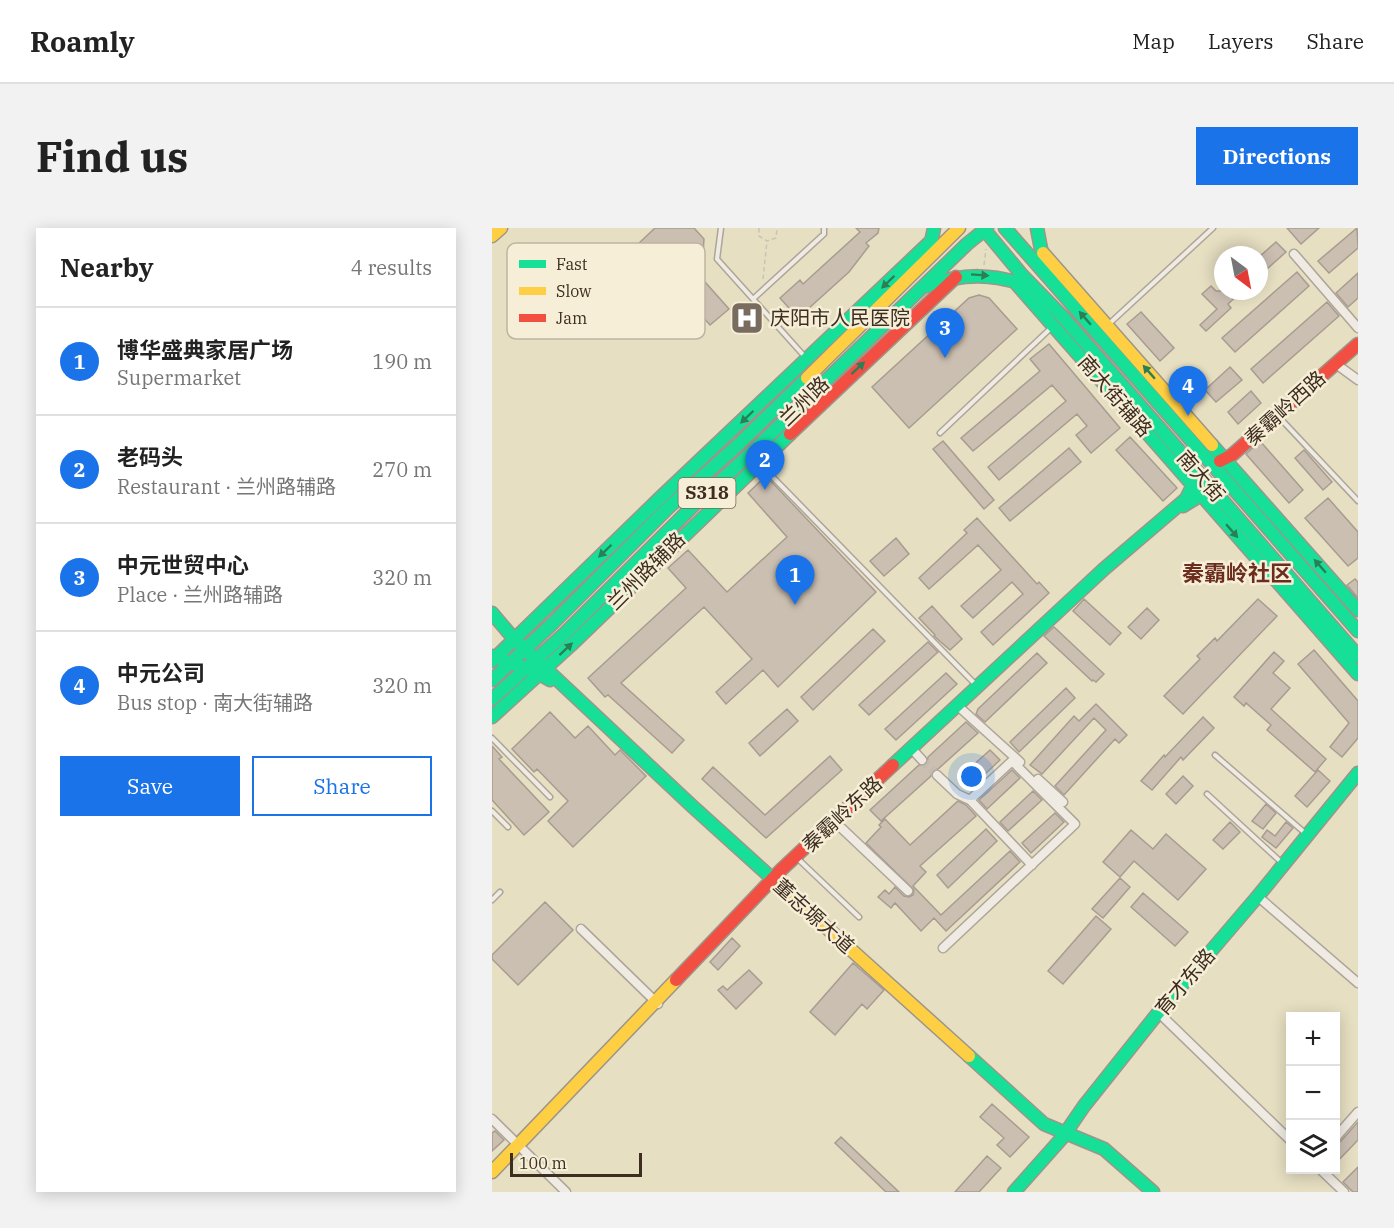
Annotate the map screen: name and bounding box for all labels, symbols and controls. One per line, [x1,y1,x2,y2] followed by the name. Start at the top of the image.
[30,23,135,60] text: Roamly
[1132,27,1175,55] text: Map
[1208,27,1274,55] text: Layers
[1307,27,1364,55] text: Share
[1196,127,1358,185] button: Directions
[36,129,188,184] text: Find us
[507,243,705,339] legend
[1214,246,1268,300] north arrow
[60,250,154,284] text: Nearby
[351,254,432,281] text: 4 results
[556,254,588,274] text: Fast
[970,270,989,280] one-way arrow
[880,275,895,289] one-way arrow
[556,281,592,301] text: Slow
[729,300,765,336] hospital icon: 庆阳市人民医院
[770,304,910,331] place label: 庆阳市人民医院
[556,308,587,328] text: Jam
[926,308,964,358] pin: 3
[1079,311,1092,326] one-way arrow
[117,335,293,364] text: 博华盛典家居广场
[74,348,86,375] text: 1
[372,348,432,375] text: 190 m
[1072,349,1158,442] street label: 南大街辅路
[850,362,864,376] one-way arrow
[117,364,241,391] text: Supermarket
[1238,364,1331,451] street label: 秦霸岭西路
[1143,365,1156,380] one-way arrow
[1168,366,1208,416] pin: 4
[773,370,835,431] street label: 兰州路
[740,409,754,423] one-way arrow
[746,440,784,490] pin: 2
[117,442,183,471] text: 老码头
[1172,444,1231,507] street label: 南大街
[74,456,86,483] text: 2
[372,456,432,483] text: 270 m
[117,473,336,500] text: Restaurant · 兰州路辅路
[678,478,736,508] road number: S318
[1225,523,1238,538] one-way arrow
[601,526,691,616] street label: 兰州路辅路
[598,544,613,558] one-way arrow
[117,550,249,579] text: 中元世贸中心
[776,556,814,605] pin: 1
[1182,558,1292,587] district label: 秦霸岭社区
[1313,558,1326,574] one-way arrow
[74,564,86,591] text: 3
[372,564,432,591] text: 320 m
[117,581,283,608] text: Place · 兰州路辅路
[559,643,573,657] one-way arrow
[117,658,205,687] text: 中元公司
[74,672,86,699] text: 4
[372,672,432,699] text: 320 m
[117,689,313,716] text: Bus stop · 南大街辅路
[60,756,240,816] button: Save
[252,756,432,816] button: Share
[957,762,986,791] your location
[796,770,887,858] street label: 秦霸岭东路
[768,872,861,959] street label: 董志塬大道
[1149,942,1221,1021] street label: 育才东路
[1286,1012,1340,1174] map controls
[1286,1012,1340,1066] button: +
[1286,1066,1340,1120] button: −
[1286,1120,1340,1174] button: layers
[510,1150,642,1178] scale bar
[519,1153,567,1173] text: 100 m

